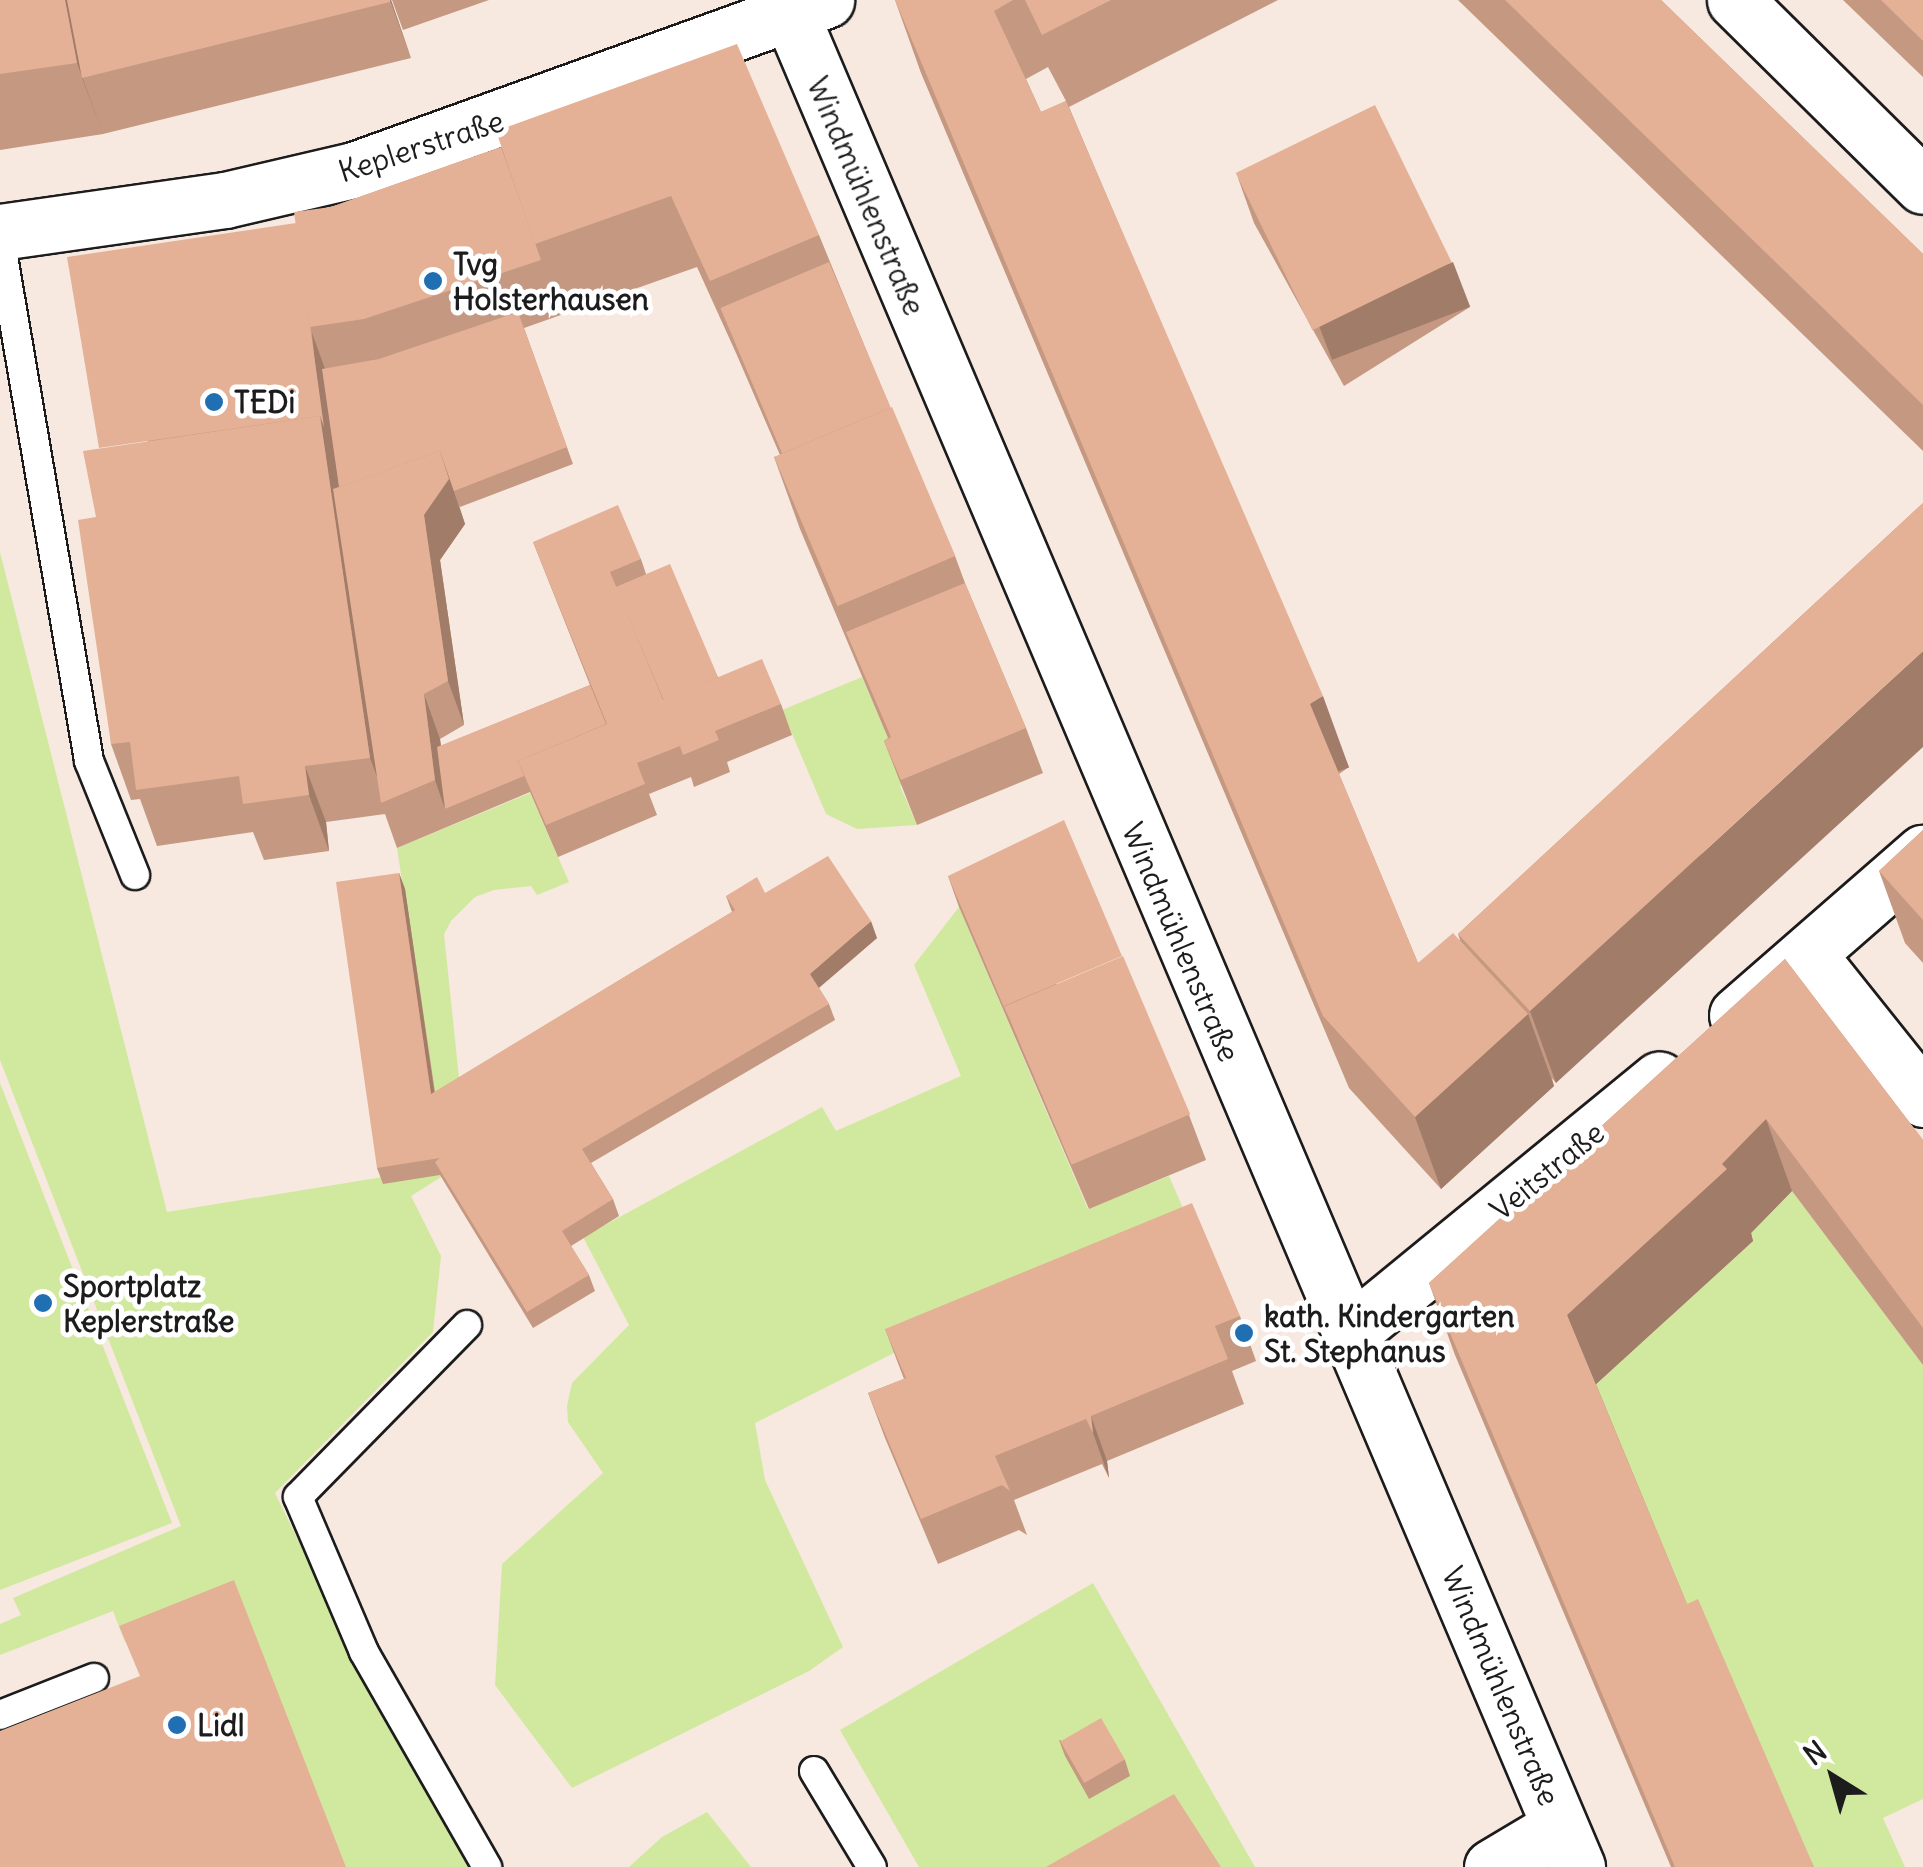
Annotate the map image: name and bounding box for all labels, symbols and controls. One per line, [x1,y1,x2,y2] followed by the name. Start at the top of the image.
[800,71,932,321] street label: Windmühlenstraße
[334,102,508,190] street label: Keplerstraße
[453,246,649,316] place label: Tvg Holsterhausen
[422,270,444,292] marker: Tvg Holsterhausen
[234,384,295,420] place label: TEDi
[203,391,225,413] marker: TEDi
[1115,817,1247,1067] street label: Windmühlenstraße
[1483,1114,1611,1228] street label: Veitstraße
[63,1268,234,1338] place label: Sportplatz Keplerstraße
[32,1292,54,1314] marker: Sportplatz Keplerstraße
[1264,1298,1515,1368] place label: kath. Kindergarten St. Stephanus
[1233,1322,1255,1344] marker: kath. Kindergarten St. Stephanus
[1435,1561,1567,1811] street label: Windmühlenstraße
[197,1707,244,1743] place label: Lidl
[166,1714,188,1736] marker: Lidl
[1783,1727,1883,1827] north arrow
[1796,1733,1834,1773] text: N

